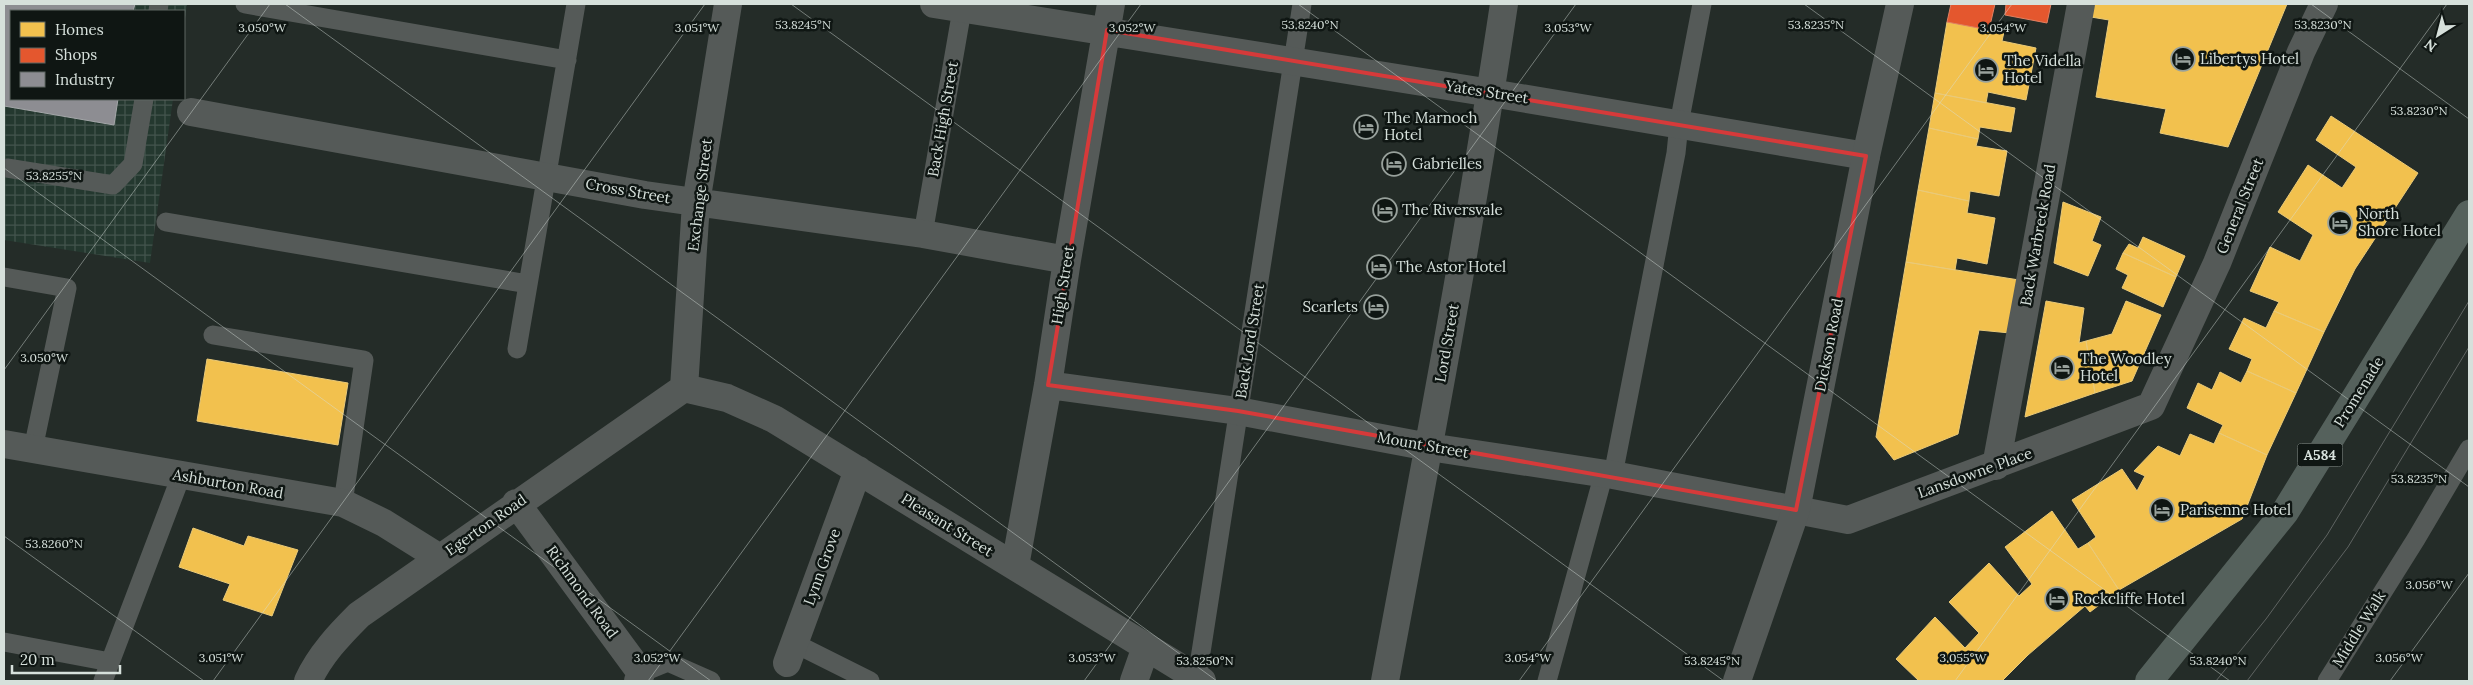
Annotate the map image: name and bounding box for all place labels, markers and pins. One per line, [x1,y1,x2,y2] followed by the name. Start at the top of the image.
[2170,46,2196,72] hotel icon: Libertys Hotel
[2200,49,2299,68] place label: Libertys Hotel
[2004,51,2082,87] place label: The Vidella Hotel
[1973,57,1999,83] hotel icon: The Vidella Hotel
[1384,108,1478,144] place label: The Marnoch Hotel
[1353,114,1379,140] hotel icon: The Marnoch Hotel
[1381,151,1407,177] hotel icon: Gabrielles
[1412,154,1482,173] place label: Gabrielles
[1372,197,1398,223] hotel icon: The Riversvale
[1402,200,1503,219] place label: The Riversvale
[2358,204,2441,240] place label: North Shore Hotel
[2327,210,2353,236] hotel icon: North Shore Hotel
[1366,254,1392,280] hotel icon: The Astor Hotel
[1396,257,1506,276] place label: The Astor Hotel
[1363,294,1389,320] hotel icon: Scarlets
[1303,297,1358,316] place label: Scarlets
[2080,349,2172,385] place label: The Woodley Hotel
[2049,355,2075,381] hotel icon: The Woodley Hotel
[2149,497,2175,523] hotel icon: Parisenne Hotel
[2180,500,2291,519] place label: Parisenne Hotel
[2044,586,2070,612] hotel icon: Rockcliffe Hotel
[2074,589,2185,608] place label: Rockcliffe Hotel

